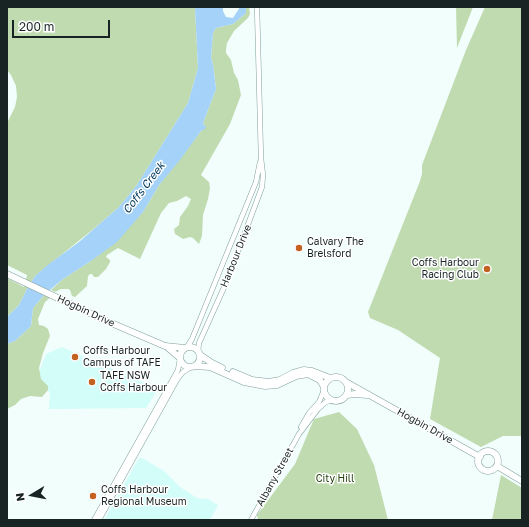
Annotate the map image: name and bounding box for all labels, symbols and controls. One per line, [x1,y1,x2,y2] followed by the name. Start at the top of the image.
[14,12,112,38] scale bar
[19,19,54,34] text: 200 m
[120,160,168,216] water label: Coffs Creek
[218,223,254,289] street label: Harbour Drive
[307,236,364,260] place label: Calvary The Brelsford
[294,243,304,253] marker: Calvary The Brelsford
[412,257,479,280] place label: Coffs Harbour Racing Club
[482,264,492,274] marker: Coffs Harbour Racing Club
[55,292,117,330] street label: Hogbin Drive
[83,345,160,368] place label: Coffs Harbour Campus of TAFE
[70,352,80,362] marker: Coffs Harbour Campus of TAFE
[100,370,167,394] place label: TAFE NSW Coffs Harbour
[87,377,97,387] marker: TAFE NSW Coffs Harbour
[395,406,455,446] street label: Hogbin Drive
[254,446,296,508] street label: Albany Street
[316,473,354,485] park label: City Hill
[12,475,52,515] north arrow
[101,484,186,508] place label: Coffs Harbour Regional Museum
[88,491,98,501] marker: Coffs Harbour Regional Museum
[13,492,27,502] text: N

